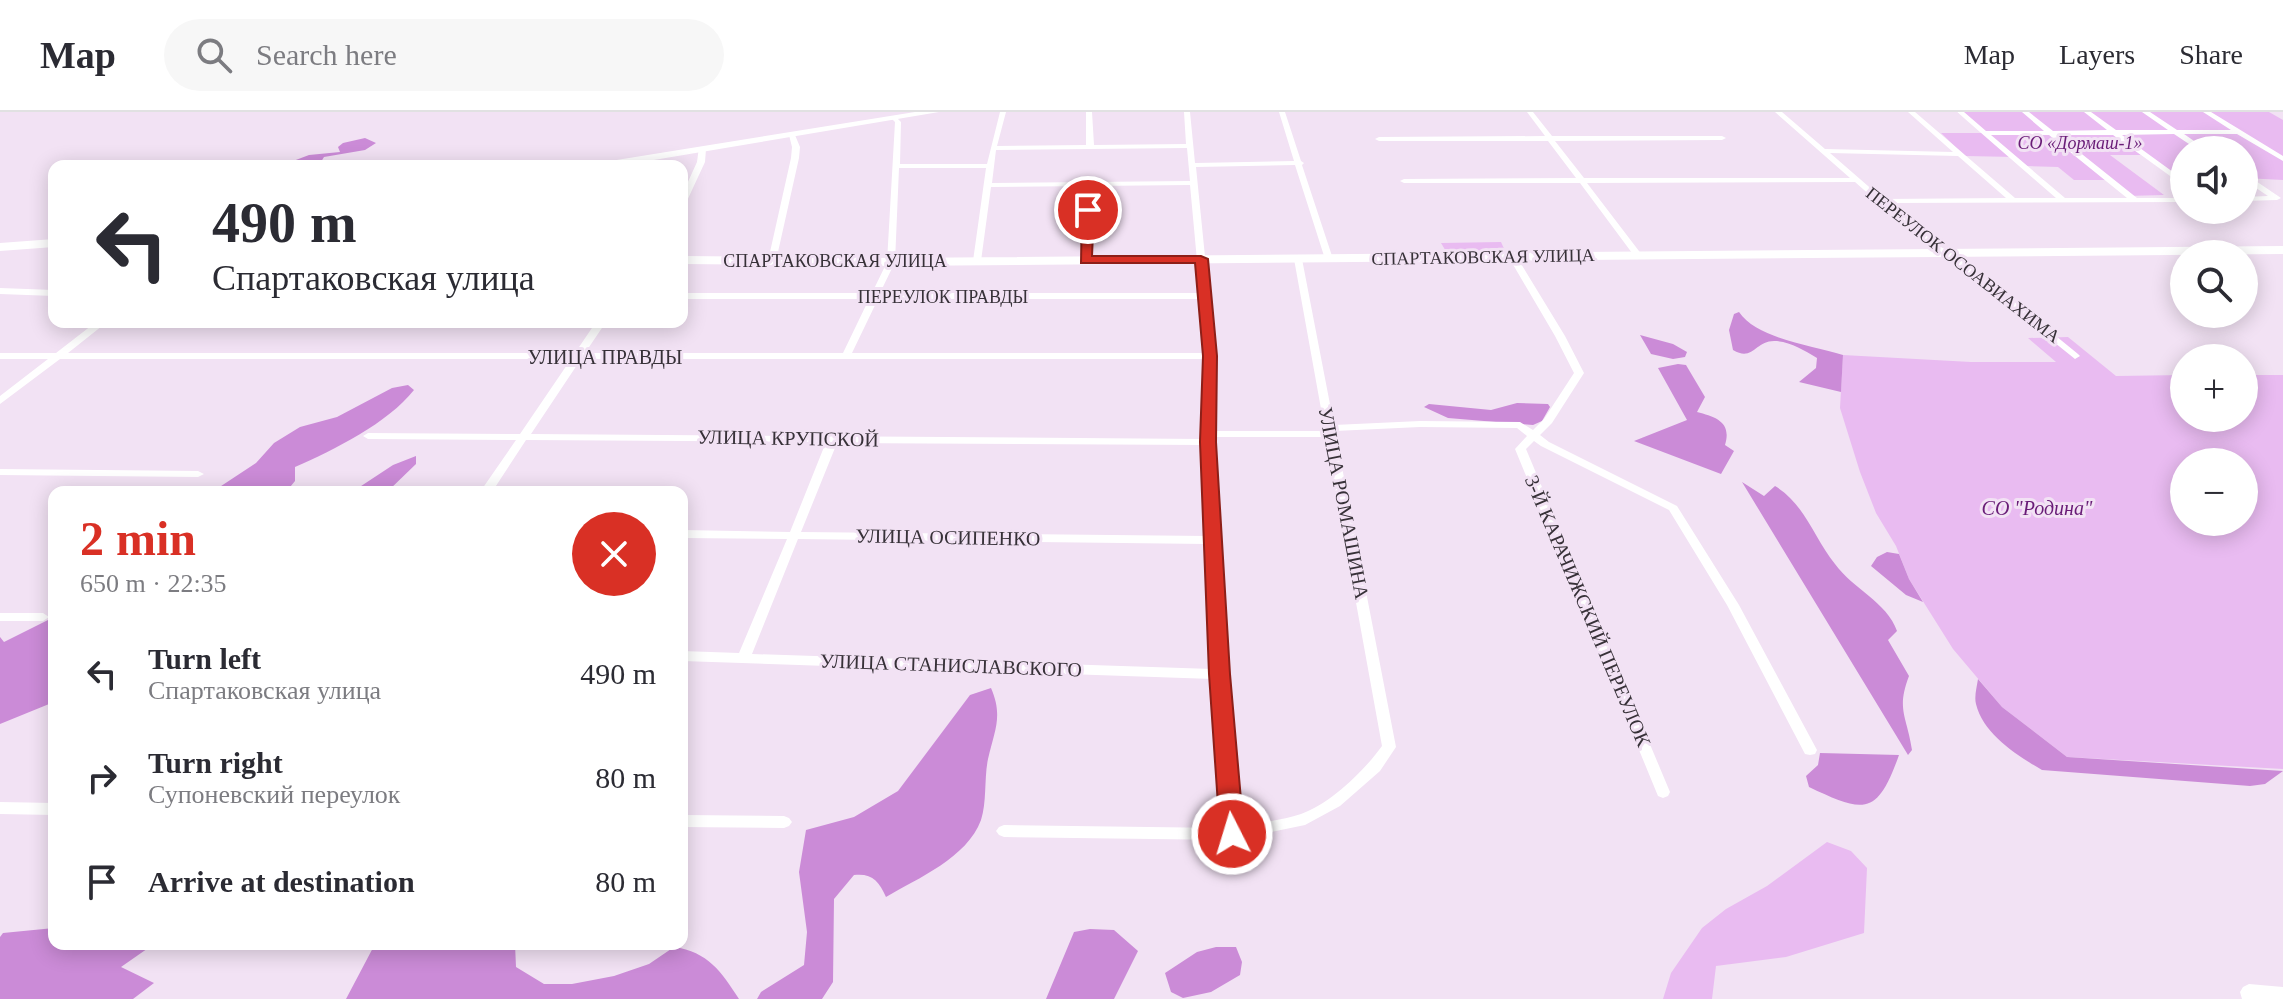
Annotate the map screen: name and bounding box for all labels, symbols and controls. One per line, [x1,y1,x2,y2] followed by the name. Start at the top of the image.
[164,19,724,91] search box
[192,33,236,77] icon: search
[40,34,116,76] text: Map
[256,38,397,71] text: Search here
[1964,39,2015,70] text: Map
[2059,39,2135,70] text: Layers
[2179,39,2243,70] text: Share
[2017,133,2143,153] park label: СО «Дормаш-1»
[2170,136,2258,536] map controls
[2170,136,2258,224] button: sound
[1054,176,1122,244] pin
[1862,183,2064,347] street label: ПЕРЕУЛОК ОСОАВИАХИМА
[1066,188,1110,232] icon: arrive
[80,192,184,296] icon: left
[212,192,357,254] text: 490 m
[2170,240,2258,328] button: search
[1371,245,1595,269] street label: СПАРТАКОВСКАЯ УЛИЦА
[723,251,947,271] street label: СПАРТАКОВСКАЯ УЛИЦА
[212,258,535,298] text: Спартаковская улица
[858,287,1029,307] street label: ПЕРЕУЛОК ПРАВДЫ
[2170,344,2258,432] button: +
[528,346,682,369] street label: УЛИЦА ПРАВДЫ
[1314,405,1374,602] street label: УЛИЦА РОМАШИНА
[697,425,879,452] street label: УЛИЦА КРУПСКОЙ
[2170,448,2258,536] button: −
[1521,472,1656,751] street label: 3-Й КАРАЧИЖСКИЙ ПЕРЕУЛОК
[1982,497,2093,519] park label: СО "Родина"
[80,512,196,565] text: 2 min
[572,512,656,596] button: close
[855,524,1041,551] street label: УЛИЦА ОСИПЕНКО
[80,569,227,598] text: 650 m · 22:35
[148,642,261,675] text: Turn left
[820,649,1082,682] street label: УЛИЦА СТАНИСЛАВСКОГО
[80,652,124,696] icon: left
[580,657,656,690] text: 490 m
[148,676,381,705] text: Спартаковская улица
[148,746,283,779] text: Turn right
[80,756,124,800] icon: right
[595,761,656,794] text: 80 m
[148,780,401,809] text: Супоневский переулок
[1190,792,1274,876] position arrow
[80,860,124,904] icon: arrive
[148,865,415,898] text: Arrive at destination
[595,865,656,898] text: 80 m

